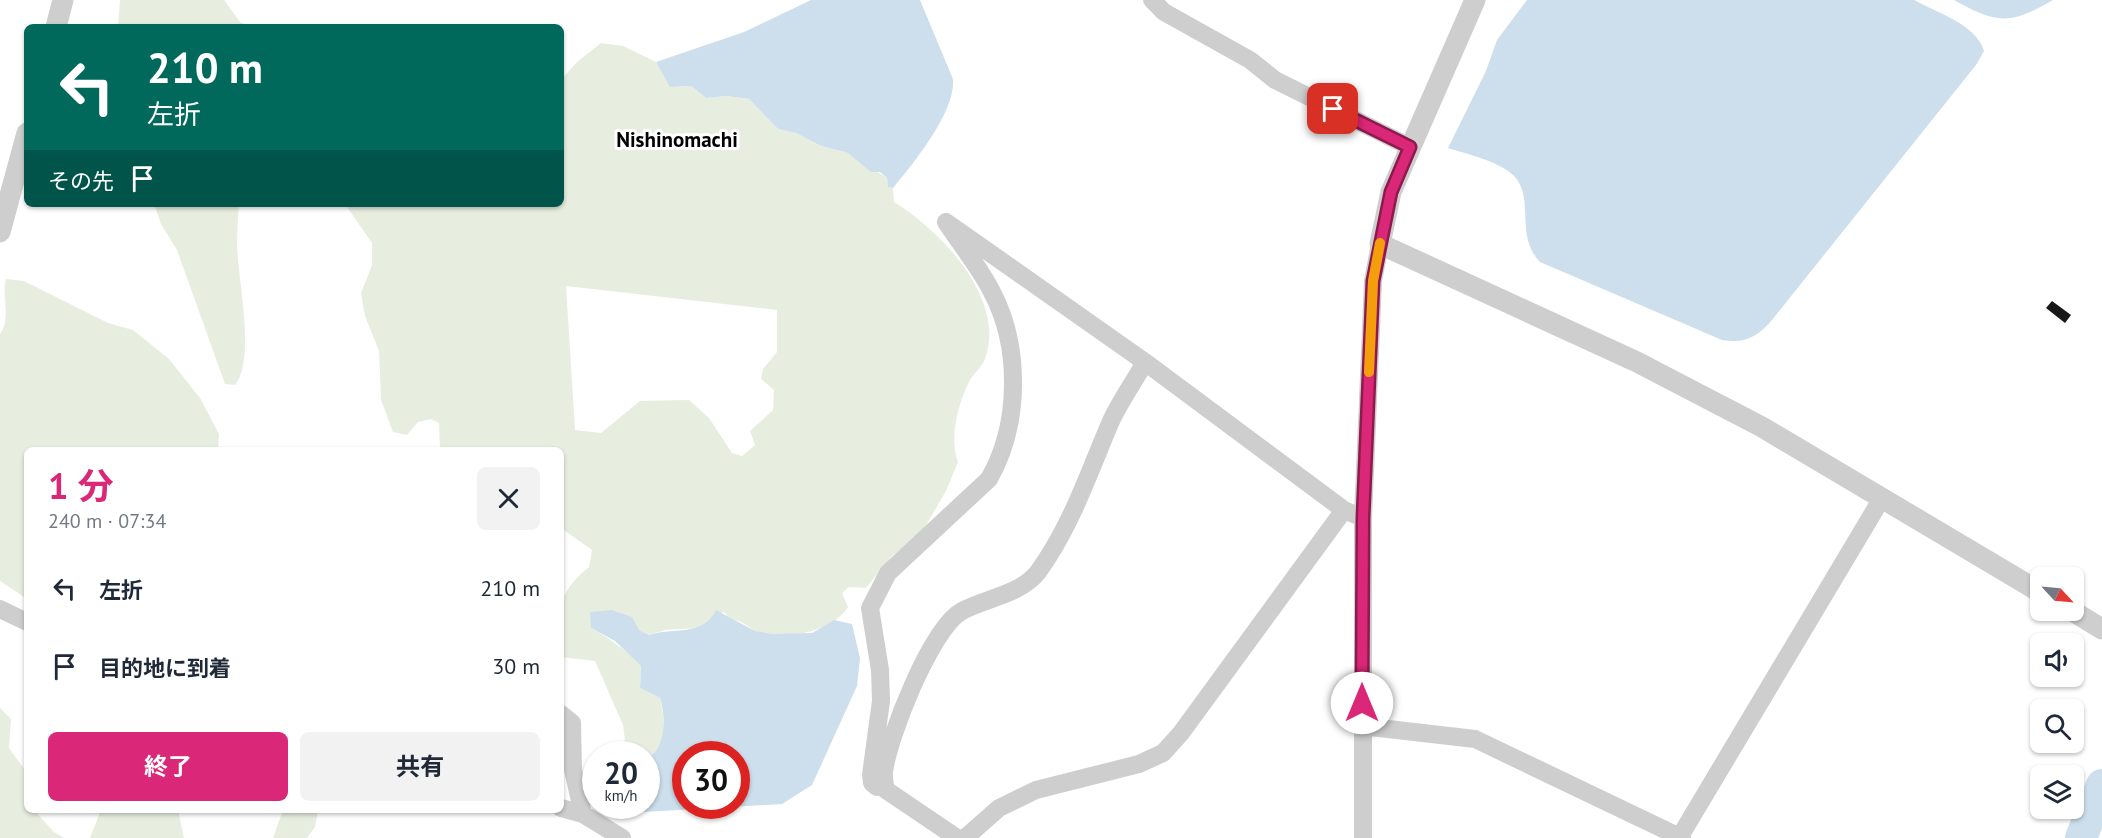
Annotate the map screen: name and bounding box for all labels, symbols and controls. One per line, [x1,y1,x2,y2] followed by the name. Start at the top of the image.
[147,40,263,95] text: 210 m
[48,48,126,126] icon: left
[1307,83,1358,134] pin
[1316,92,1349,125] icon: arrive
[147,97,201,131] text: 左折
[616,126,738,153] district label: Nishinomachi
[126,162,159,195] icon: arrive
[48,167,114,195] text: その先
[48,462,114,509] text: 1 分
[477,467,540,530] button: close
[48,508,166,534] text: 240 m · 07:34
[2030,567,2084,621] north arrow
[2030,567,2084,819] map controls
[48,572,81,605] icon: left
[480,574,540,602] text: 210 m
[99,576,143,604] text: 左折
[2030,633,2084,687] button: sound
[48,650,81,683] icon: arrive
[492,652,540,680] text: 30 m
[99,654,231,682] text: 目的地に到着
[1330,671,1394,735] position arrow
[2030,699,2084,753] button: search
[48,732,288,801] button: 終了
[300,732,540,801] button: 共有
[672,741,750,819] speed limit sign: 30
[604,753,638,792] text: 20
[2030,765,2084,819] button: layers
[605,786,637,805] text: km/h

